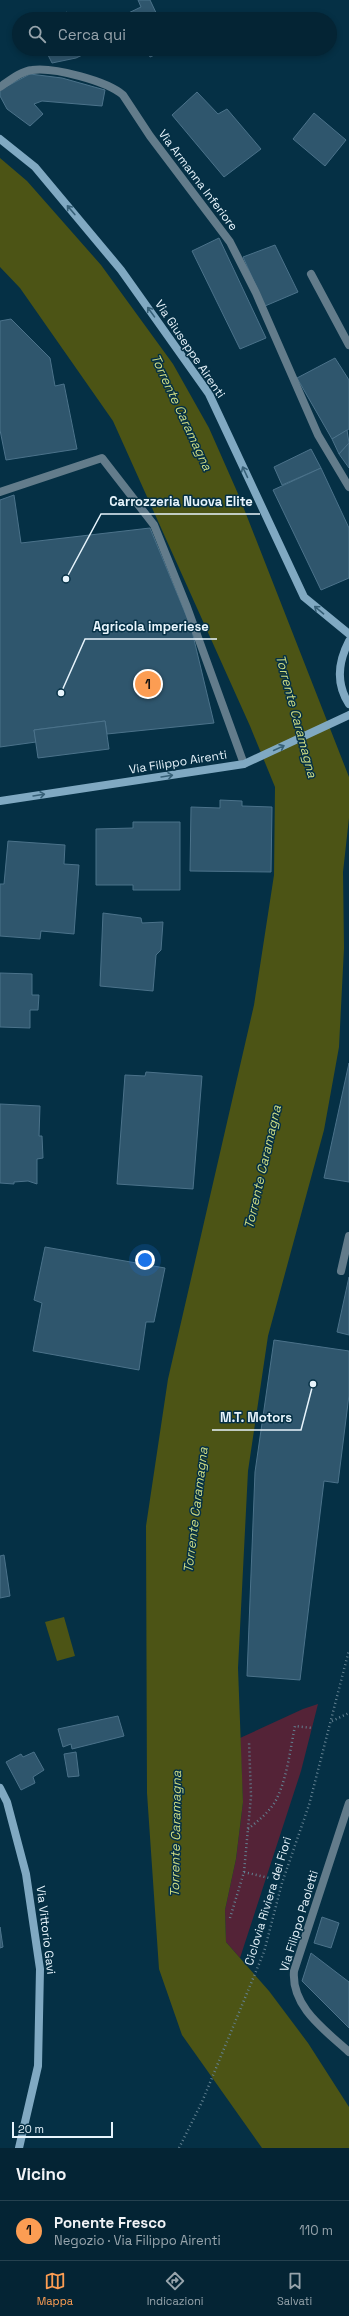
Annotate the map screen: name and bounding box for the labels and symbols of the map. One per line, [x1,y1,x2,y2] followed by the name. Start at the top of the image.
[155,126,241,234] street label: Via Armanna Inferiore
[66,205,75,215] one-way arrow
[151,297,229,401] street label: Via Giuseppe Airenti
[147,307,155,318] one-way arrow
[147,351,216,474] water label: Torrente Caramagna
[241,466,248,478] one-way arrow
[101,489,260,514] callout: Carrozzeria Nuova Elite
[109,493,253,510] text: Carrozzeria Nuova Elite
[314,605,324,614] one-way arrow
[85,614,217,639] callout: Agricola imperiese
[93,618,209,635] text: Agricola imperiese
[272,653,321,780] water label: Torrente Caramagna
[135,669,161,699] pin: 1
[273,744,285,751] one-way arrow
[128,746,228,778] street label: Via Filippo Airenti
[160,772,173,780] one-way arrow
[32,791,45,799] one-way arrow
[240,1103,285,1231] water label: Torrente Caramagna
[135,1250,155,1270] your location
[212,1405,301,1430] callout: M.T. Motors
[220,1409,292,1426] text: M.T. Motors
[179,1446,212,1574] water label: Torrente Caramagna
[166,1770,185,1897] water label: Torrente Caramagna
[241,1835,295,1967] street label: Ciclovia Riviera dei Fiori
[276,1868,322,1974] street label: Via Filippo Paoletti
[33,1885,59,1975] street label: Via Vittorio Gavi
[12,2120,113,2139] scale bar

